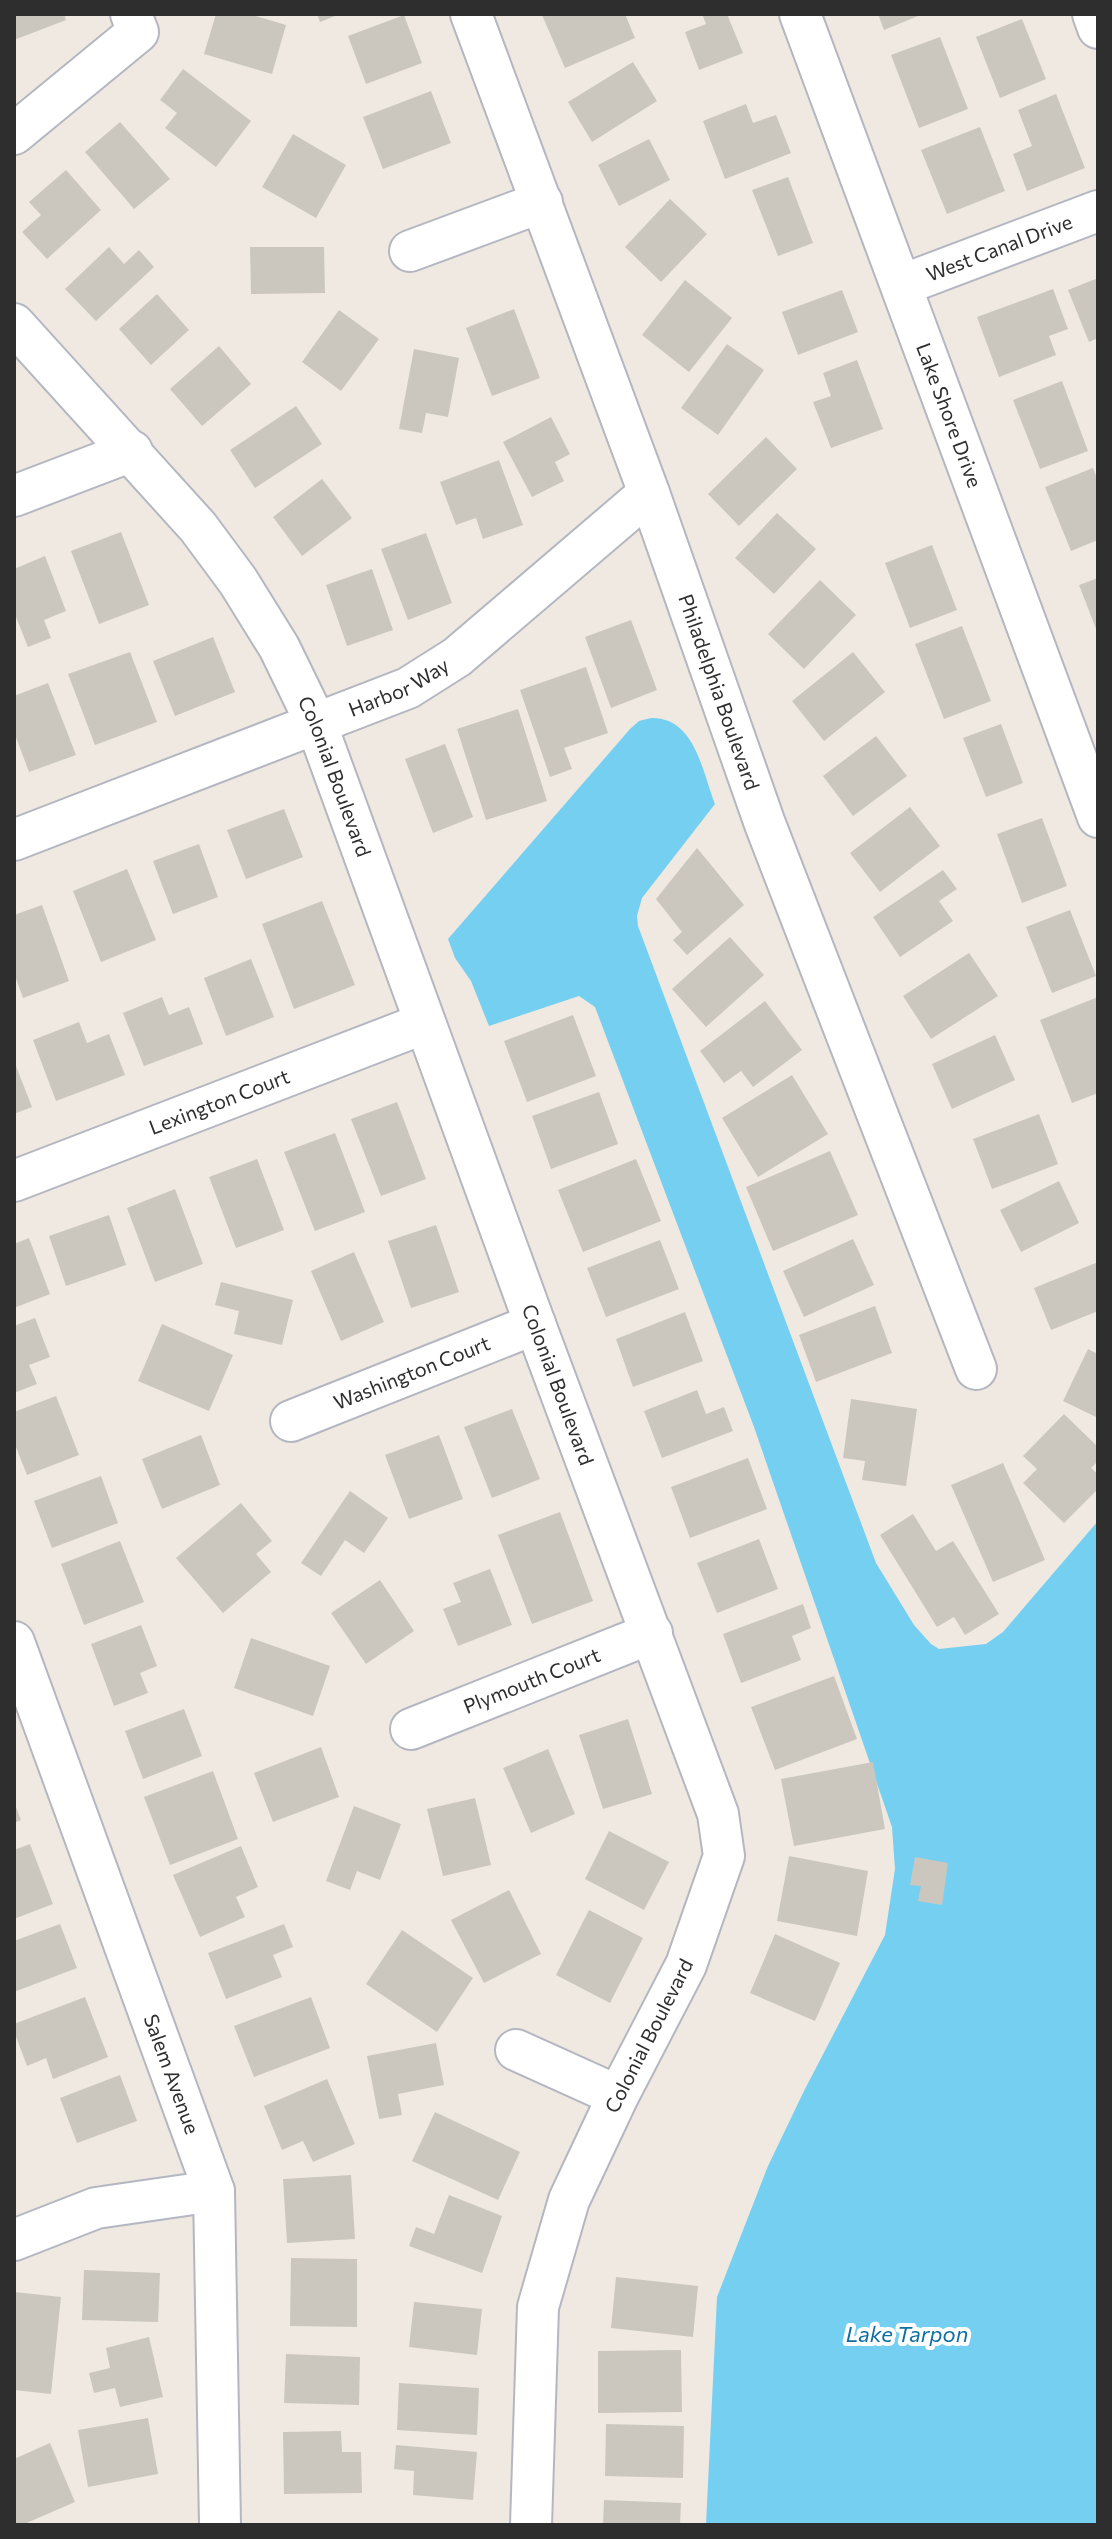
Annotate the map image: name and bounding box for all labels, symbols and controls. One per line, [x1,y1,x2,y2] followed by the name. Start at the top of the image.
[923,209,1075,286] street label: West Canal Drive
[912,339,988,490] street label: Lake Shore Drive
[674,591,765,793] street label: Philadelphia Boulevard
[345,652,453,721] street label: Harbor Way
[294,692,377,860] street label: Colonial Boulevard
[145,1063,293,1139] street label: Lexington Court
[518,1301,600,1468] street label: Colonial Boulevard
[330,1330,493,1414] street label: Washington Court
[460,1642,603,1718] street label: Plymouth Court
[599,1954,697,2117] street label: Colonial Boulevard
[140,2011,205,2137] street label: Salem Avenue
[846,2320,968,2347] water label: Lake Tarpon

